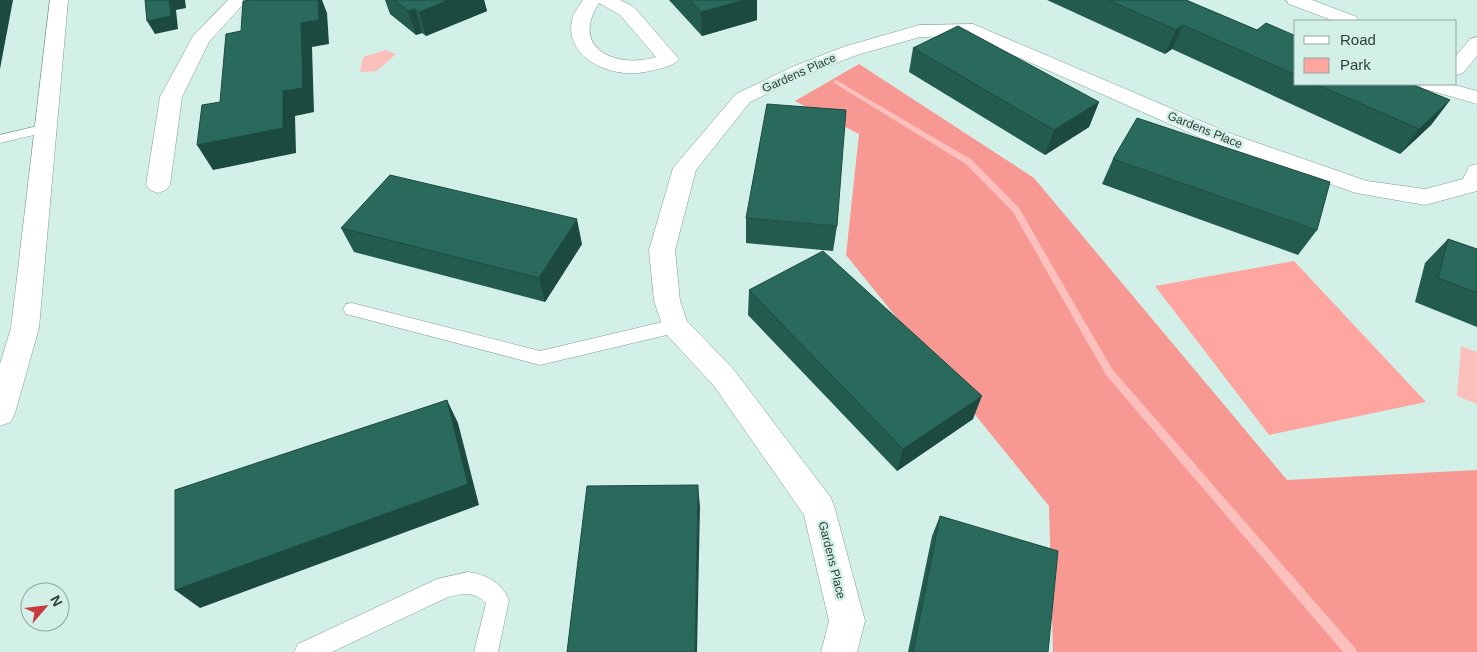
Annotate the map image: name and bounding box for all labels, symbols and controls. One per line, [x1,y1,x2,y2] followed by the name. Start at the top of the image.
[1294,20,1457,85] legend
[1340,31,1376,48] text: Road
[760,50,838,96] street label: Gardens Place
[1340,56,1371,73] text: Park
[1166,109,1245,151] street label: Gardens Place
[816,520,848,601] street label: Gardens Place
[20,582,70,632] north arrow
[47,593,66,609] text: N

